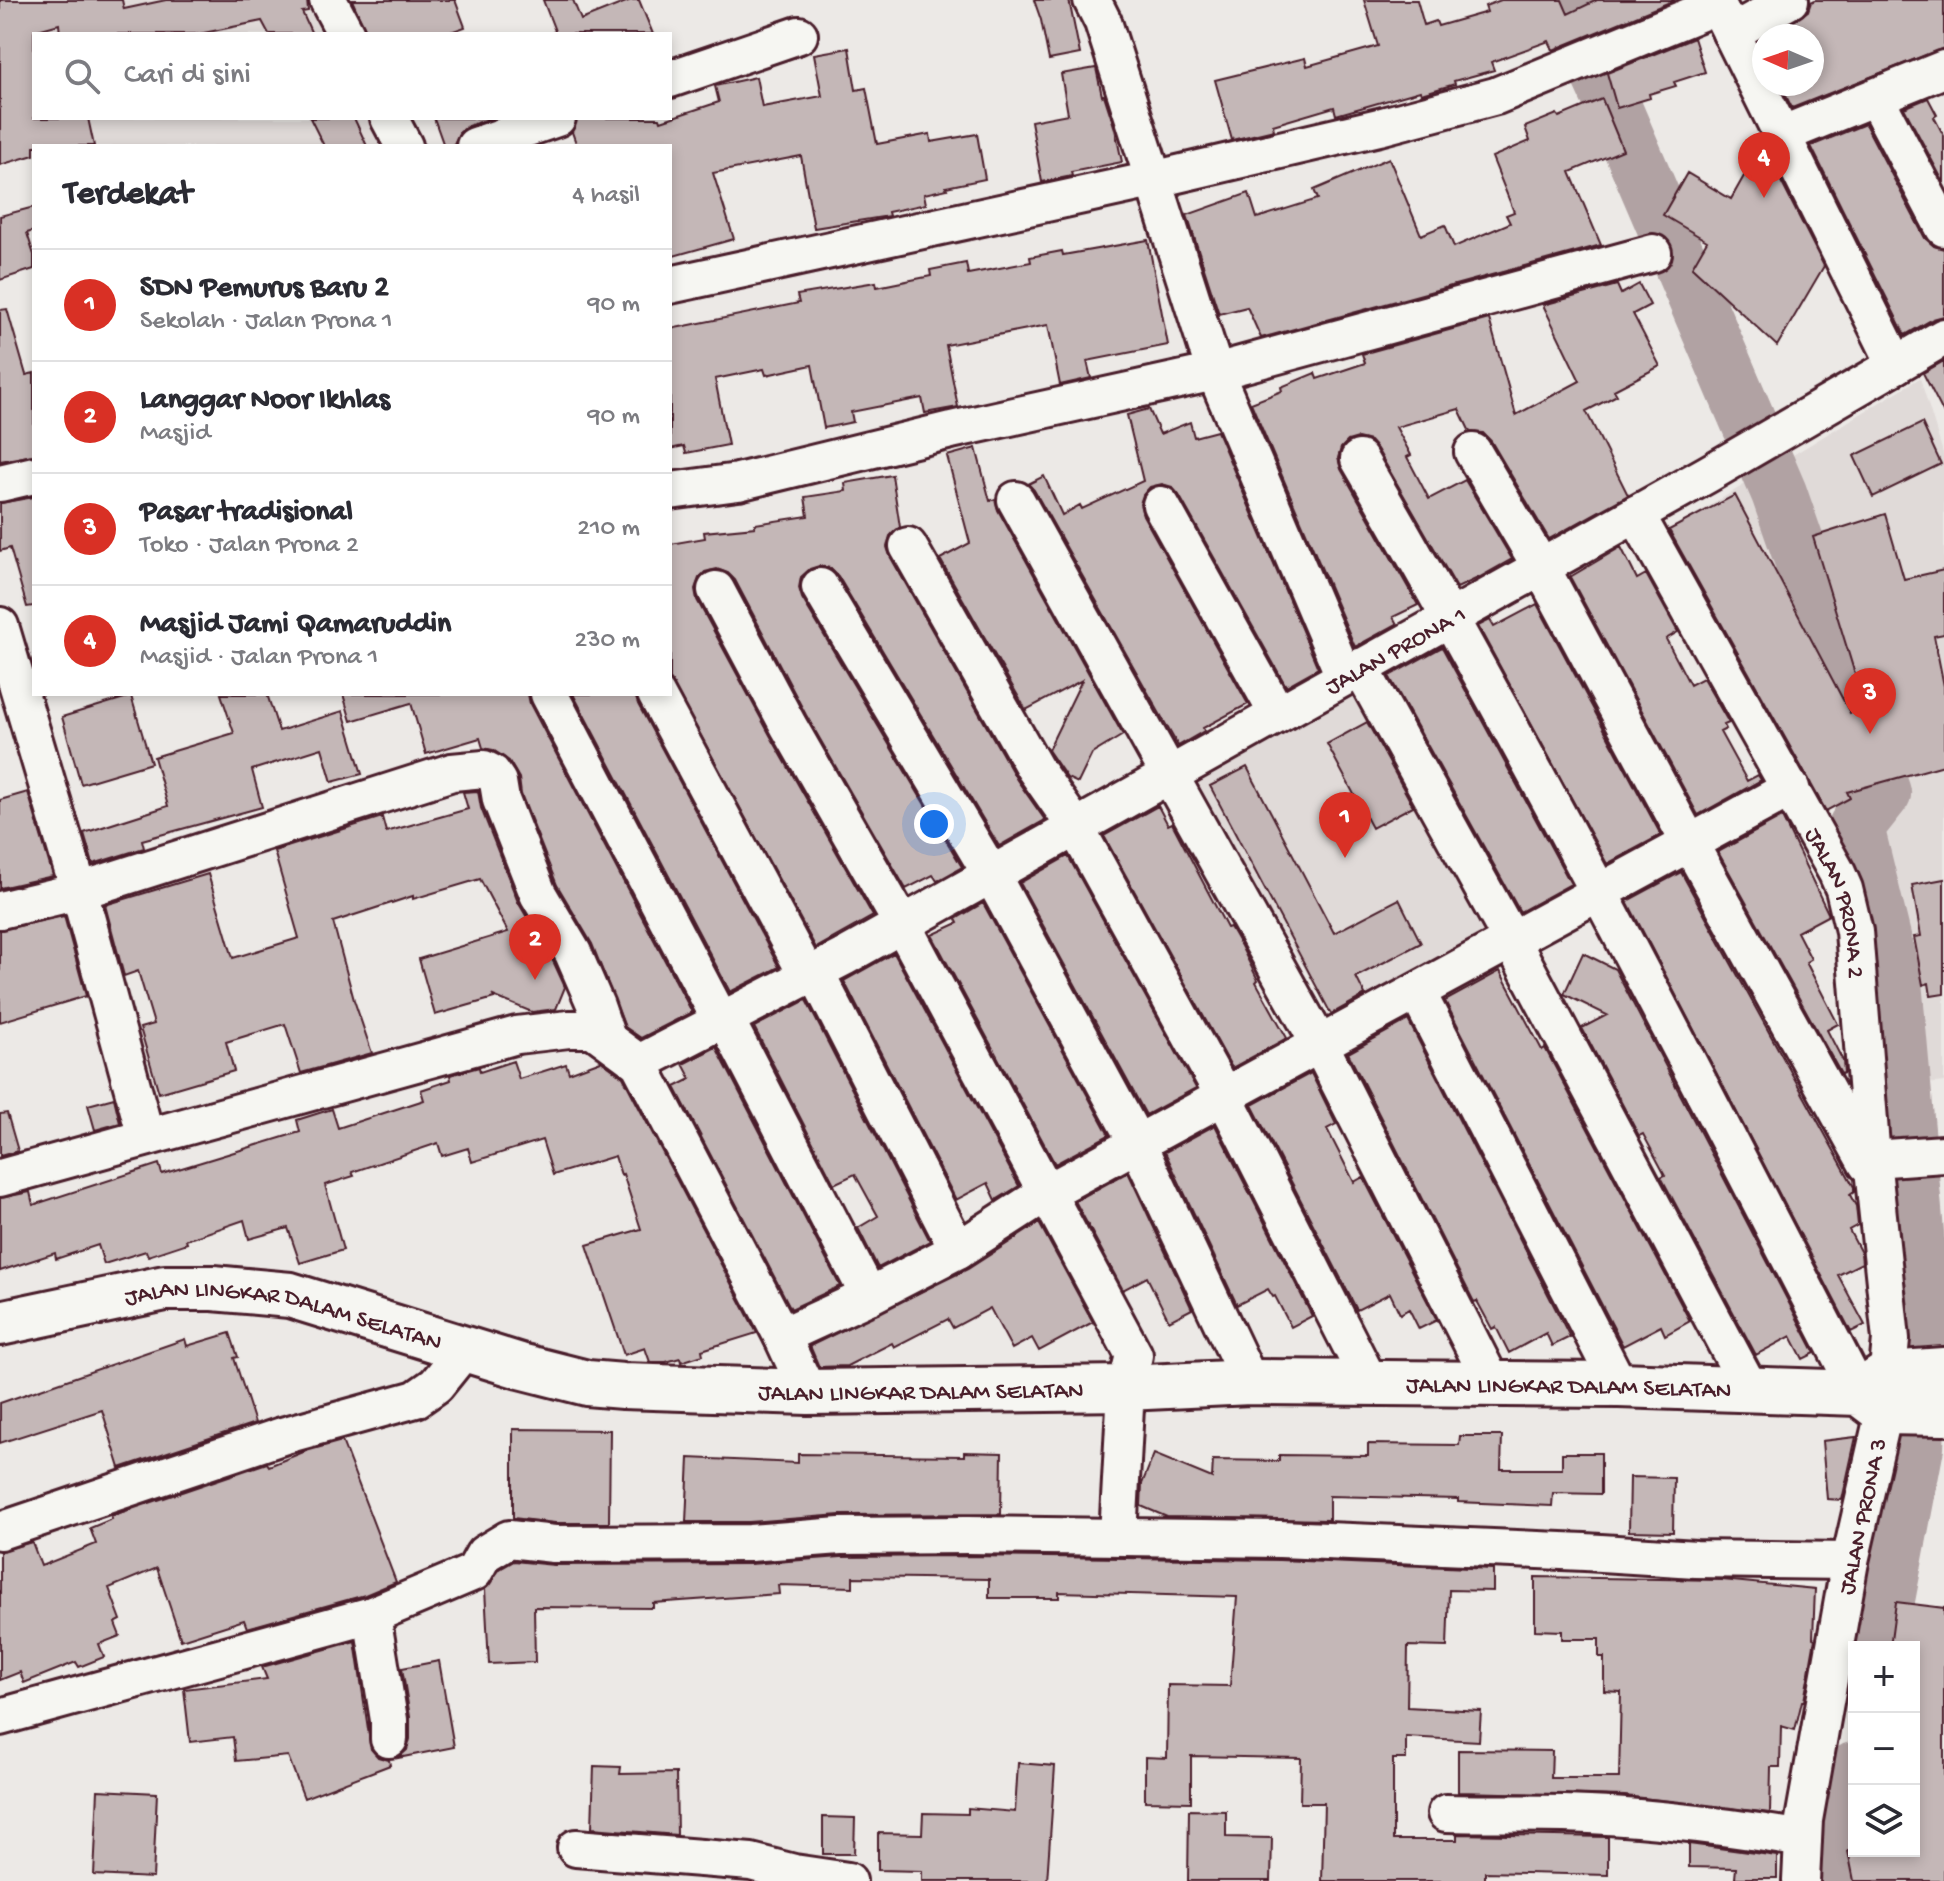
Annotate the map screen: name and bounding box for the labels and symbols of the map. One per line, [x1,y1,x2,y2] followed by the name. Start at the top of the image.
[1752,24,1824,96] north arrow
[1738,132,1790,198] pin: 4
[1321,601,1472,703] street label: JALAN PRONA 1
[1844,668,1896,734] pin: 3
[1319,792,1371,858] pin: 1
[914,804,954,844] your location
[1796,823,1869,980] street label: JALAN PRONA 2
[509,914,561,980] pin: 2
[122,1277,445,1359] street label: JALAN LINGKAR DALAM SELATAN
[1406,1372,1732,1407] street label: JALAN LINGKAR DALAM SELATAN
[758,1378,1084,1410] street label: JALAN LINGKAR DALAM SELATAN
[1834,1436,1895,1598] street label: JALAN PRONA 3

